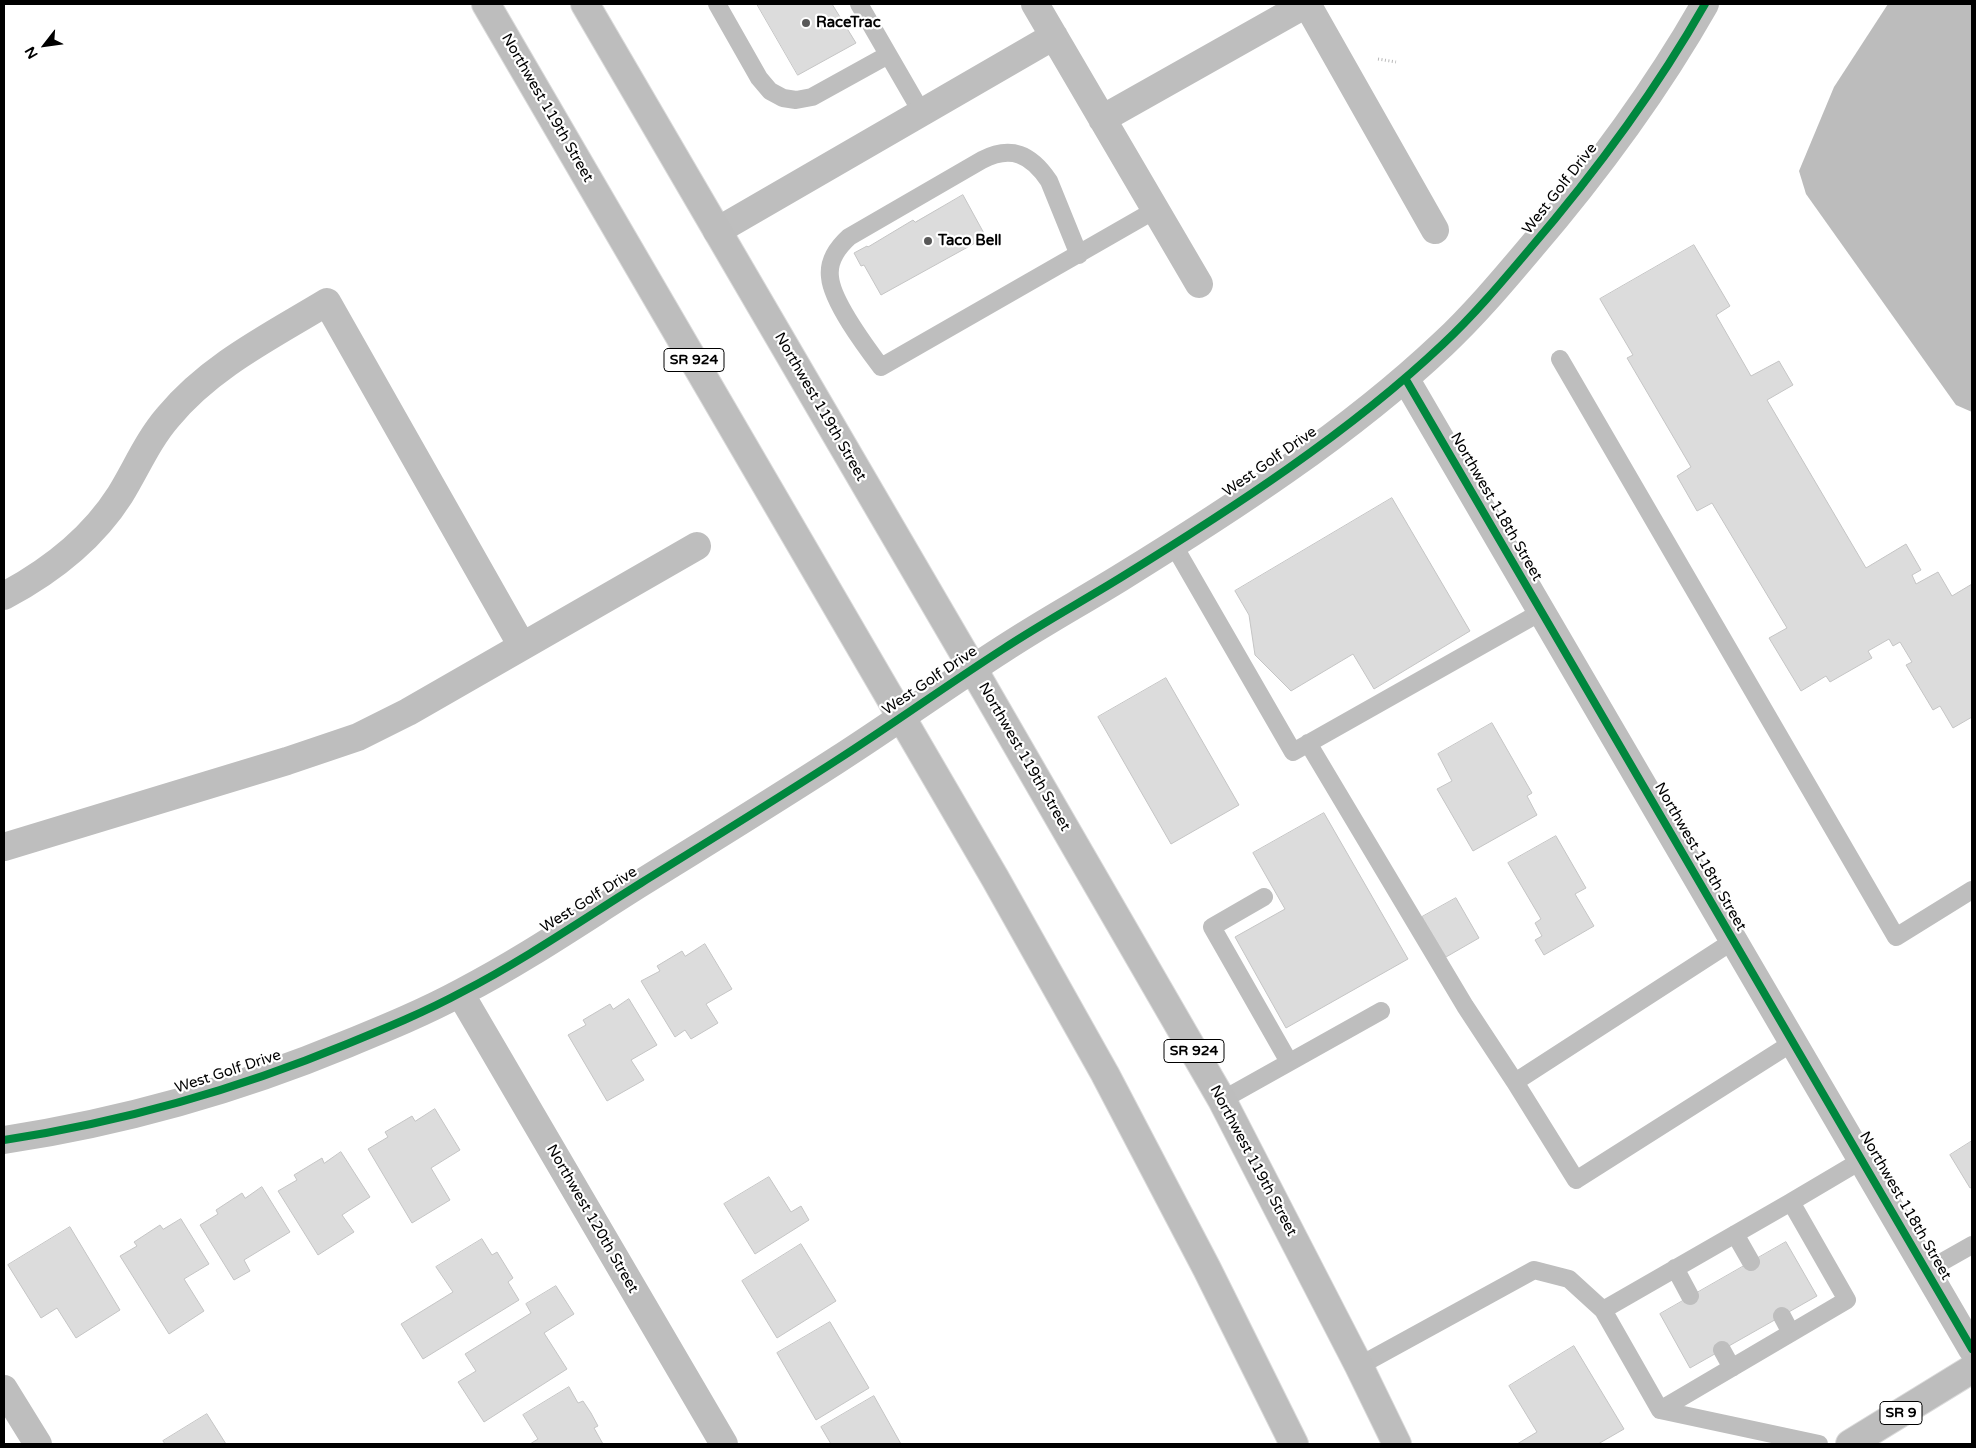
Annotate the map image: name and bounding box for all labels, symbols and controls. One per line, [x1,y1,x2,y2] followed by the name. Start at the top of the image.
[816,14,881,32] place label: RaceTrac
[800,17,812,29] marker: RaceTrac
[20,20,70,70] north arrow
[497,31,597,185] street label: Northwest 119th Street
[21,44,42,62] text: N
[1519,140,1601,238] street label: West Golf Drive
[938,232,1002,250] place label: Taco Bell
[922,235,934,247] marker: Taco Bell
[770,330,870,484] street label: Northwest 119th Street
[664,348,724,372] road number: SR 924
[1220,423,1320,501] street label: West Golf Drive
[1446,430,1546,584] street label: Northwest 118th Street
[879,643,981,719] street label: West Golf Drive
[974,680,1074,834] street label: Northwest 119th Street
[1650,780,1750,934] street label: Northwest 118th Street
[537,863,641,937] street label: West Golf Drive
[1164,1040,1224,1062] road number: SR 924
[173,1046,283,1098] street label: West Golf Drive
[1206,1082,1300,1240] street label: Northwest 119th Street
[1855,1129,1955,1283] street label: Northwest 118th Street
[542,1142,642,1296] street label: Northwest 120th Street
[1880,1402,1922,1425] road number: SR 9

